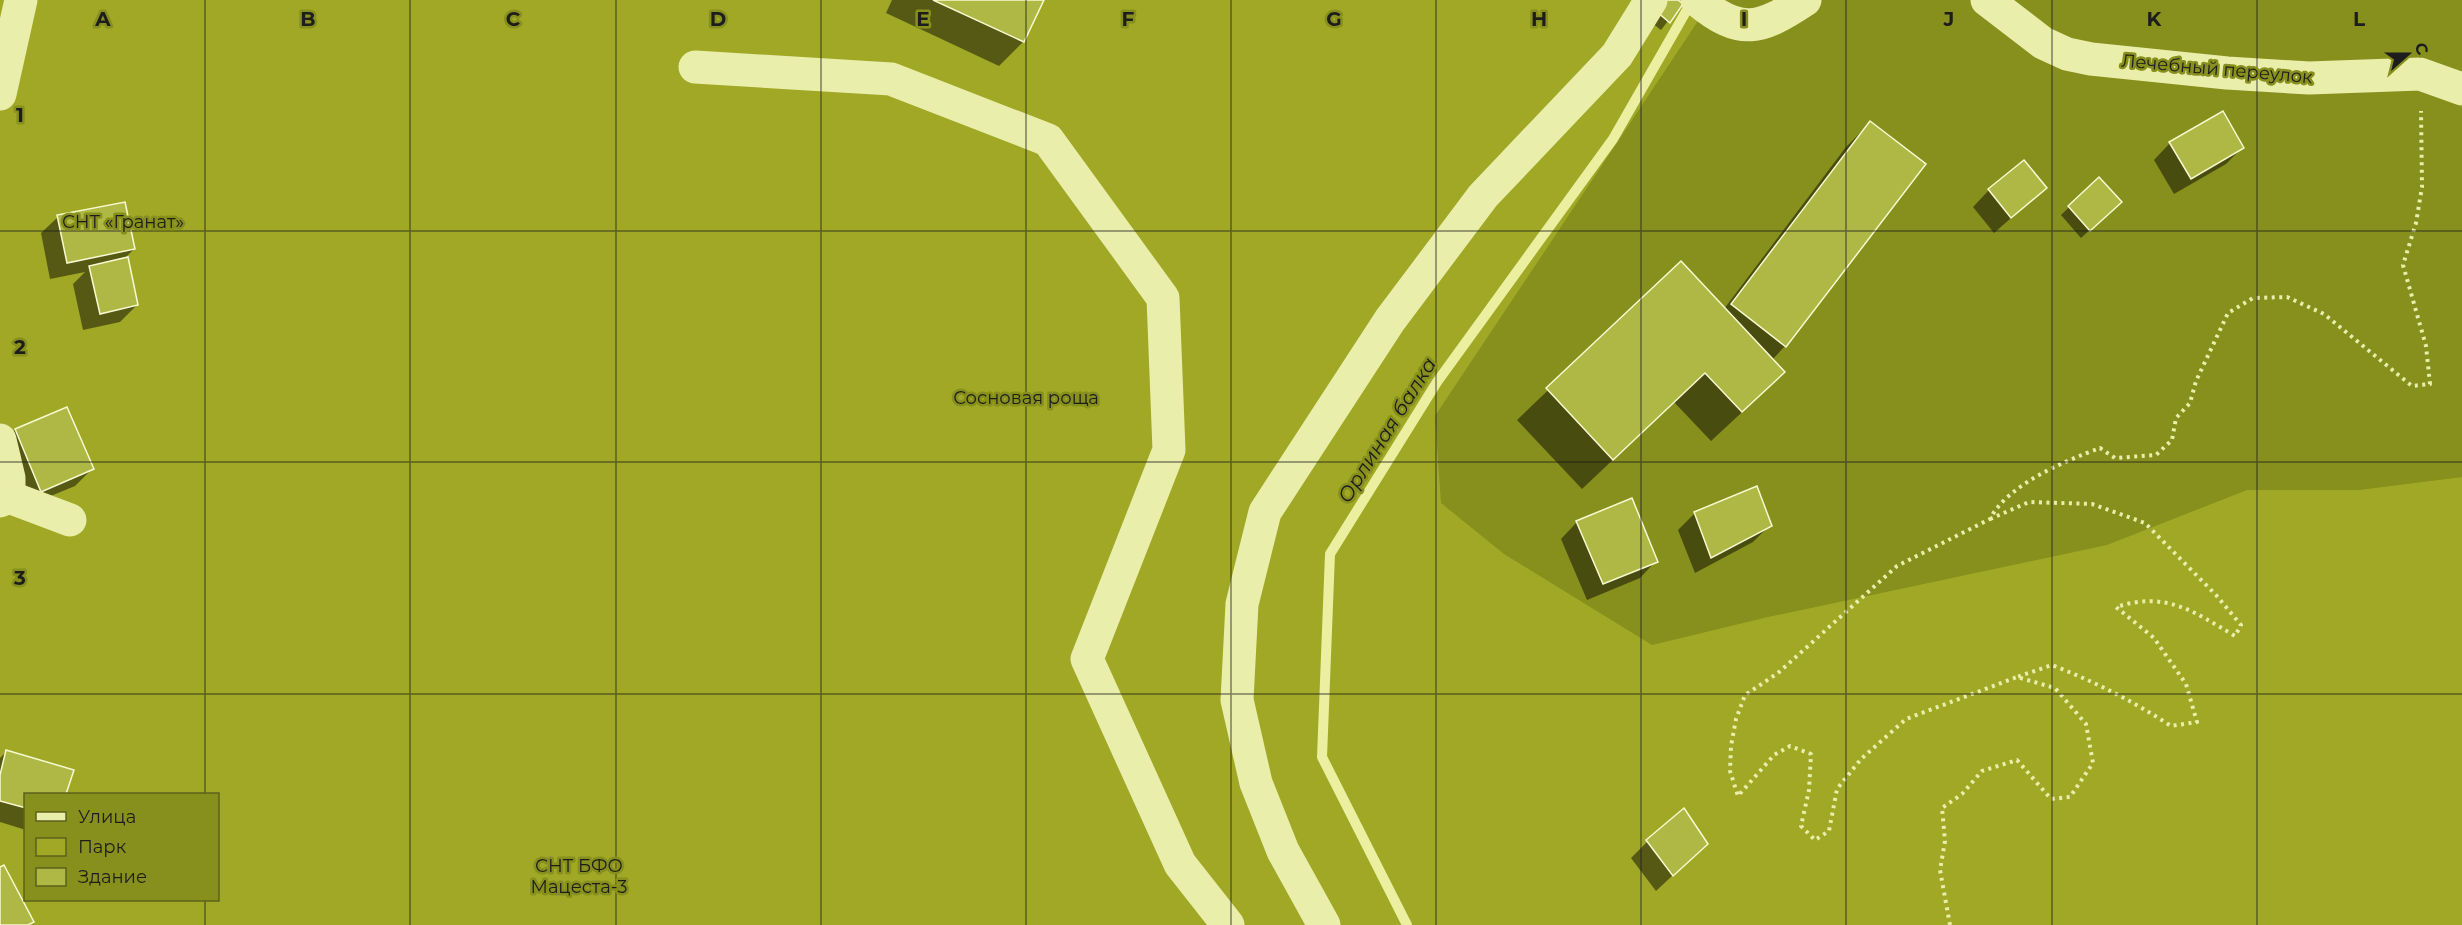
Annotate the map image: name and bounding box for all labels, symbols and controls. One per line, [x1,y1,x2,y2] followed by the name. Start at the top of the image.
[94,7,111,31] text: A
[300,7,316,31] text: B
[506,7,521,31] text: C
[710,7,726,31] text: D
[916,7,930,31] text: E
[1122,7,1135,31] text: F
[1326,7,1342,31] text: G
[1531,7,1547,31] text: H
[1741,7,1747,31] text: I
[1943,7,1954,31] text: J
[2147,7,2163,31] text: K
[2353,7,2365,31] text: L
[2378,24,2438,84] north arrow
[2411,40,2433,58] text: С
[2120,50,2314,88] street label: Лечебный переулок
[16,103,24,127] text: 1
[62,211,184,233] park label: СНТ «Гранат»
[14,335,26,359] text: 2
[1333,353,1441,507] water label: Орлиная балка
[953,387,1099,409] park label: Сосновая роща
[13,566,26,590] text: 3
[24,793,219,901] legend
[78,806,136,828] text: Улица
[78,836,127,858] text: Парк
[531,855,627,898] park label: СНТ БФО Мацеста-3
[78,866,147,888] text: Здание

